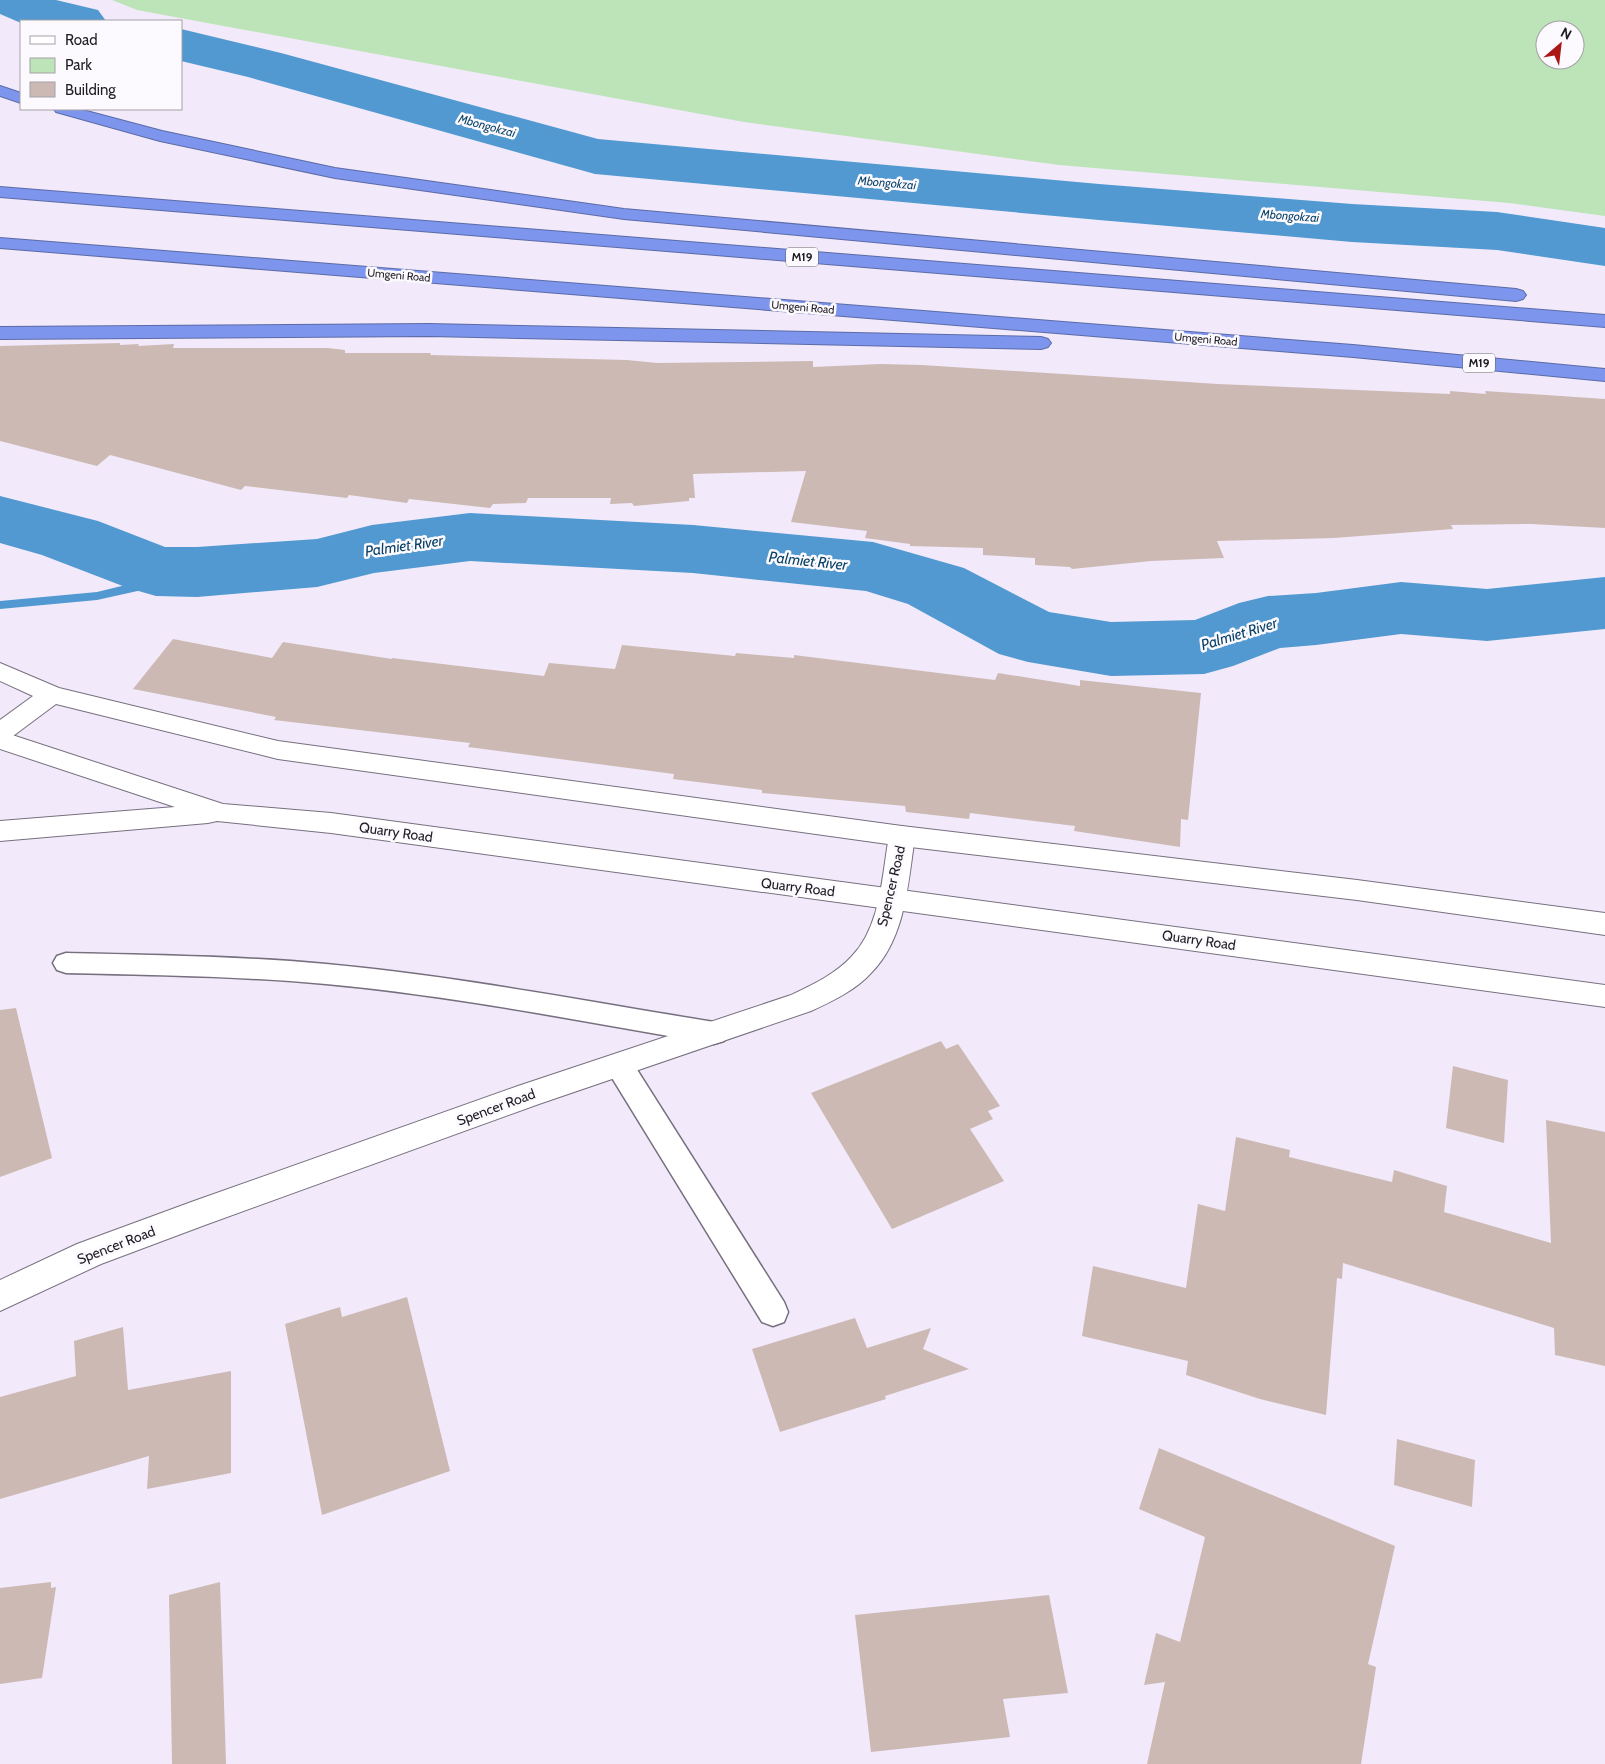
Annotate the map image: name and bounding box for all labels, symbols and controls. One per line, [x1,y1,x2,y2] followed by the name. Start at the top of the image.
[20,20,182,110] legend
[1535,20,1585,70] north arrow
[1558,23,1575,44] text: N
[65,31,98,49] text: Road
[65,56,92,74] text: Park
[65,81,116,99] text: Building
[456,110,518,140] water label: Mbongokzai
[856,172,917,193] water label: Mbongokzai
[1259,206,1320,225] water label: Mbongokzai
[786,248,818,266] road number: M19
[367,265,431,285] street label: Umgeni Road
[771,297,835,317] street label: Umgeni Road
[1174,329,1238,349] street label: Umgeni Road
[1463,353,1495,372] road number: M19
[364,531,446,560] water label: Palmiet River
[768,548,849,574] water label: Palmiet River
[1199,613,1281,654] water label: Palmiet River
[358,818,434,846] street label: Quarry Road
[873,844,909,928] street label: Spencer Road
[760,874,836,900] street label: Quarry Road
[1161,926,1237,954] street label: Quarry Road
[454,1084,538,1130] street label: Spencer Road
[74,1222,158,1268] street label: Spencer Road

